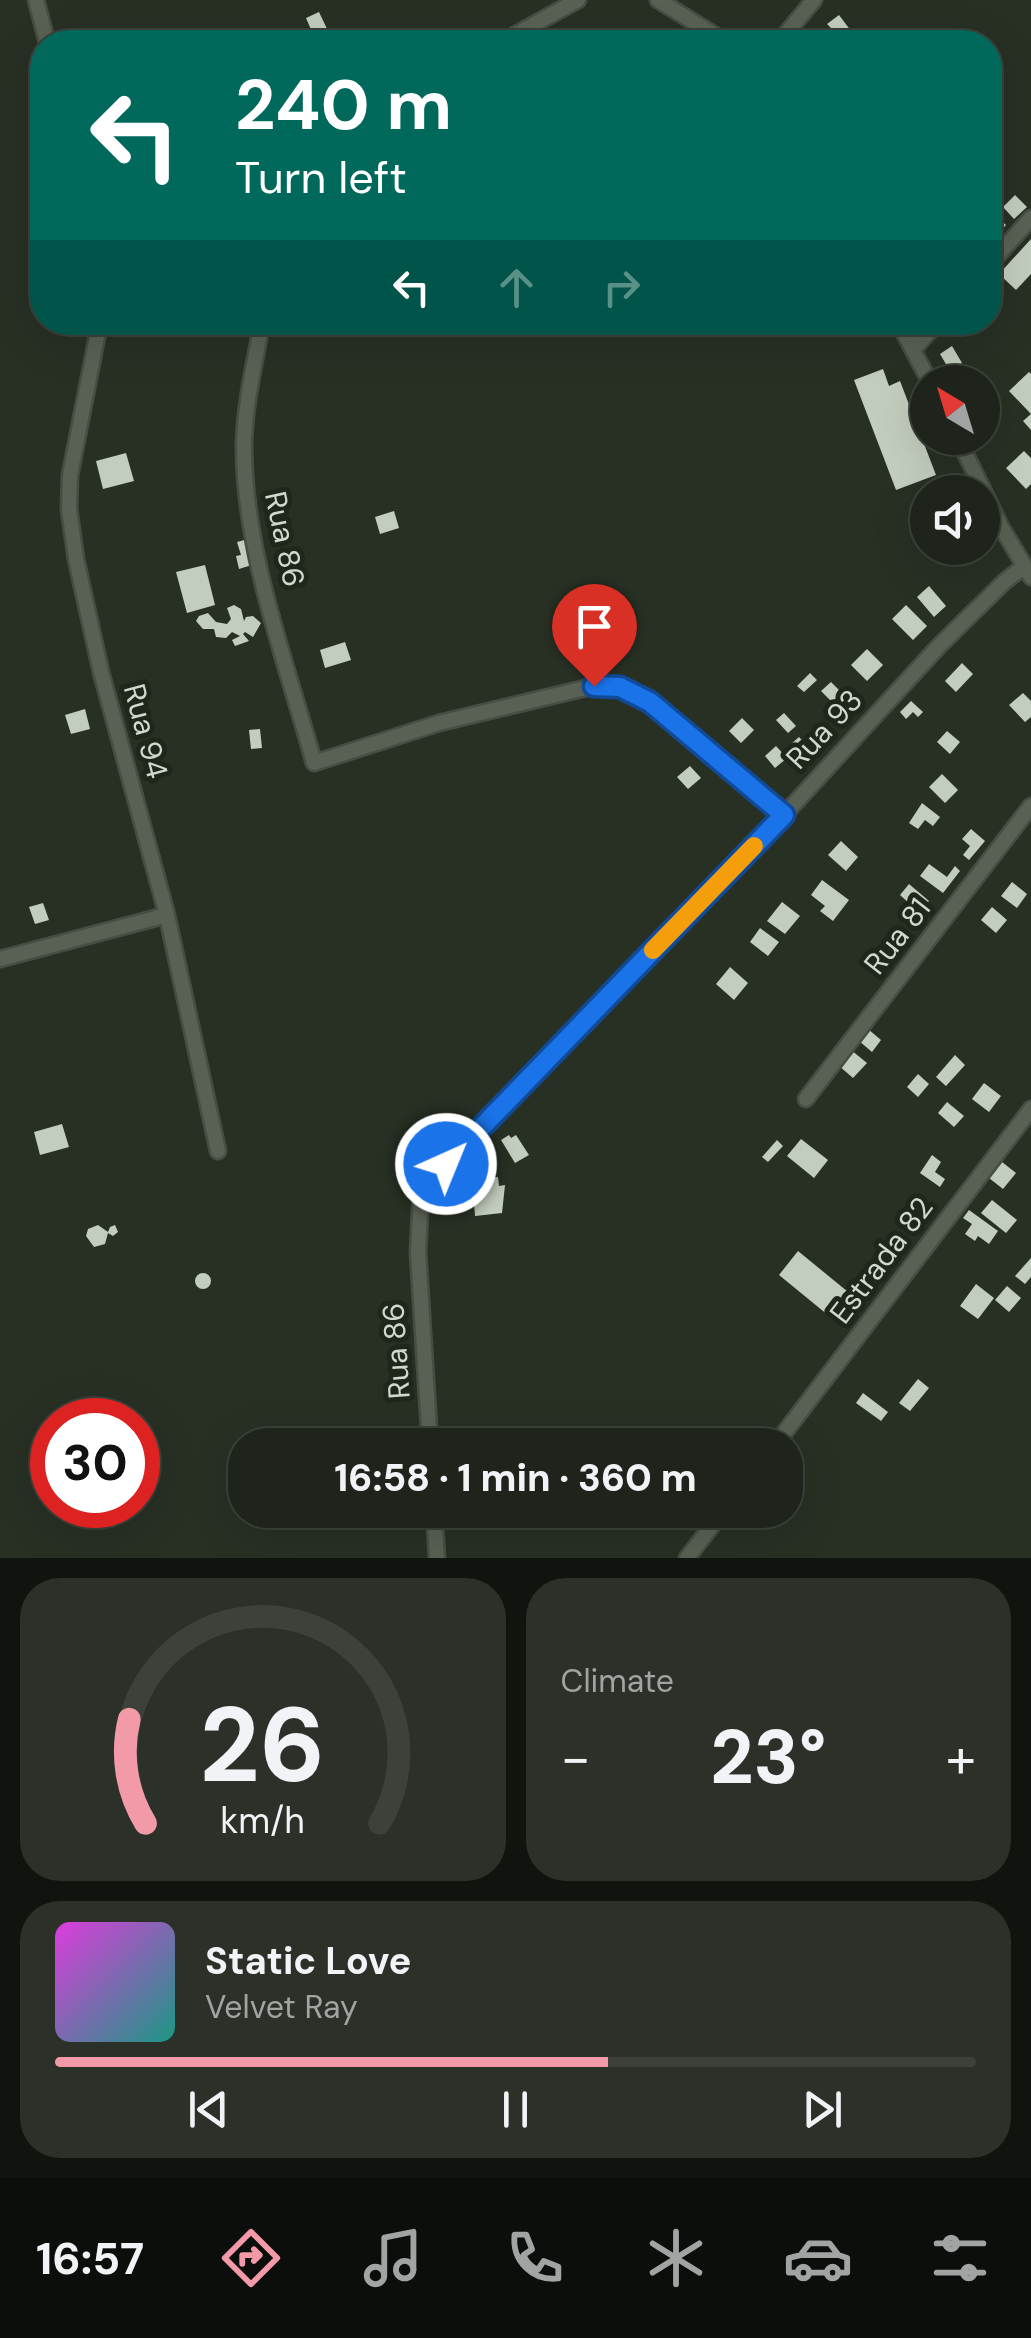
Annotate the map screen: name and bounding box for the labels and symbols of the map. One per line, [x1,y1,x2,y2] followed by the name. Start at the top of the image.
[910,365,1000,455] north arrow
[256,488,314,590] street label: Rua 86
[552,584,637,687] pin
[115,679,177,783] street label: Rua 94
[777,681,871,777] street label: Rua 93
[855,890,939,982] street label: Rua 81
[394,1112,498,1216] position arrow
[821,1189,941,1331] street label: Estrada 82
[373,1302,419,1400] street label: Rua 86
[30,1398,160,1528] speed limit sign: 30

